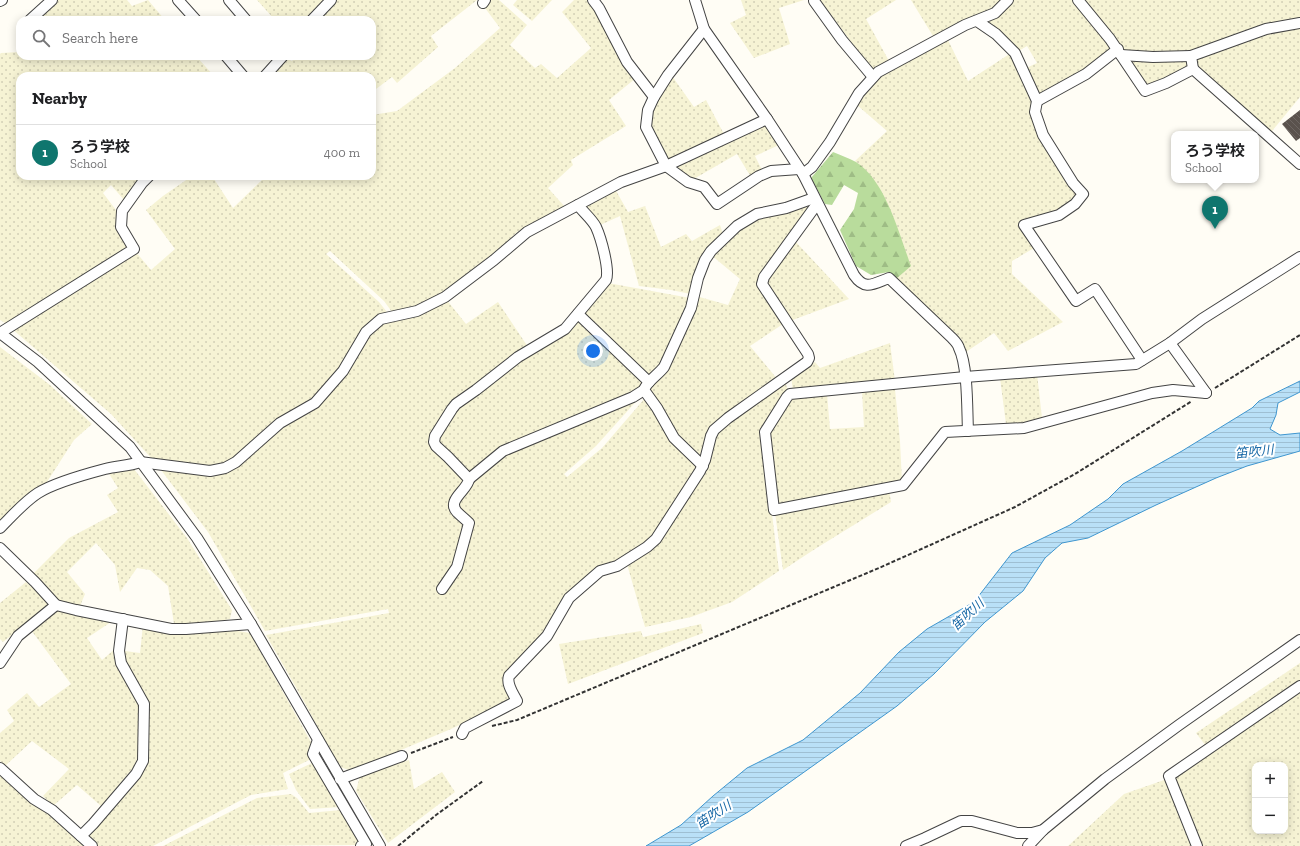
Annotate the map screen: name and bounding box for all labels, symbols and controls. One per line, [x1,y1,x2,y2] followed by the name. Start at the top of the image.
[16,16,376,60] search box
[30,27,52,49] icon: search
[62,29,138,47] text: Search here
[32,88,87,108] text: Nearby
[1171,131,1259,183] popup
[70,138,130,156] text: ろう学校
[1185,142,1245,160] text: ろう学校
[42,145,48,160] text: 1
[324,145,360,160] text: 400 m
[70,156,107,171] text: School
[1185,160,1222,175] text: School
[1202,196,1228,229] pin: 1
[583,341,603,361] your location
[1234,442,1276,461] water label: 笛吹川
[948,594,988,633] water label: 笛吹川
[1252,762,1288,834] map controls
[1252,762,1288,798] button: +
[693,796,735,831] water label: 笛吹川
[1252,798,1288,834] button: −

